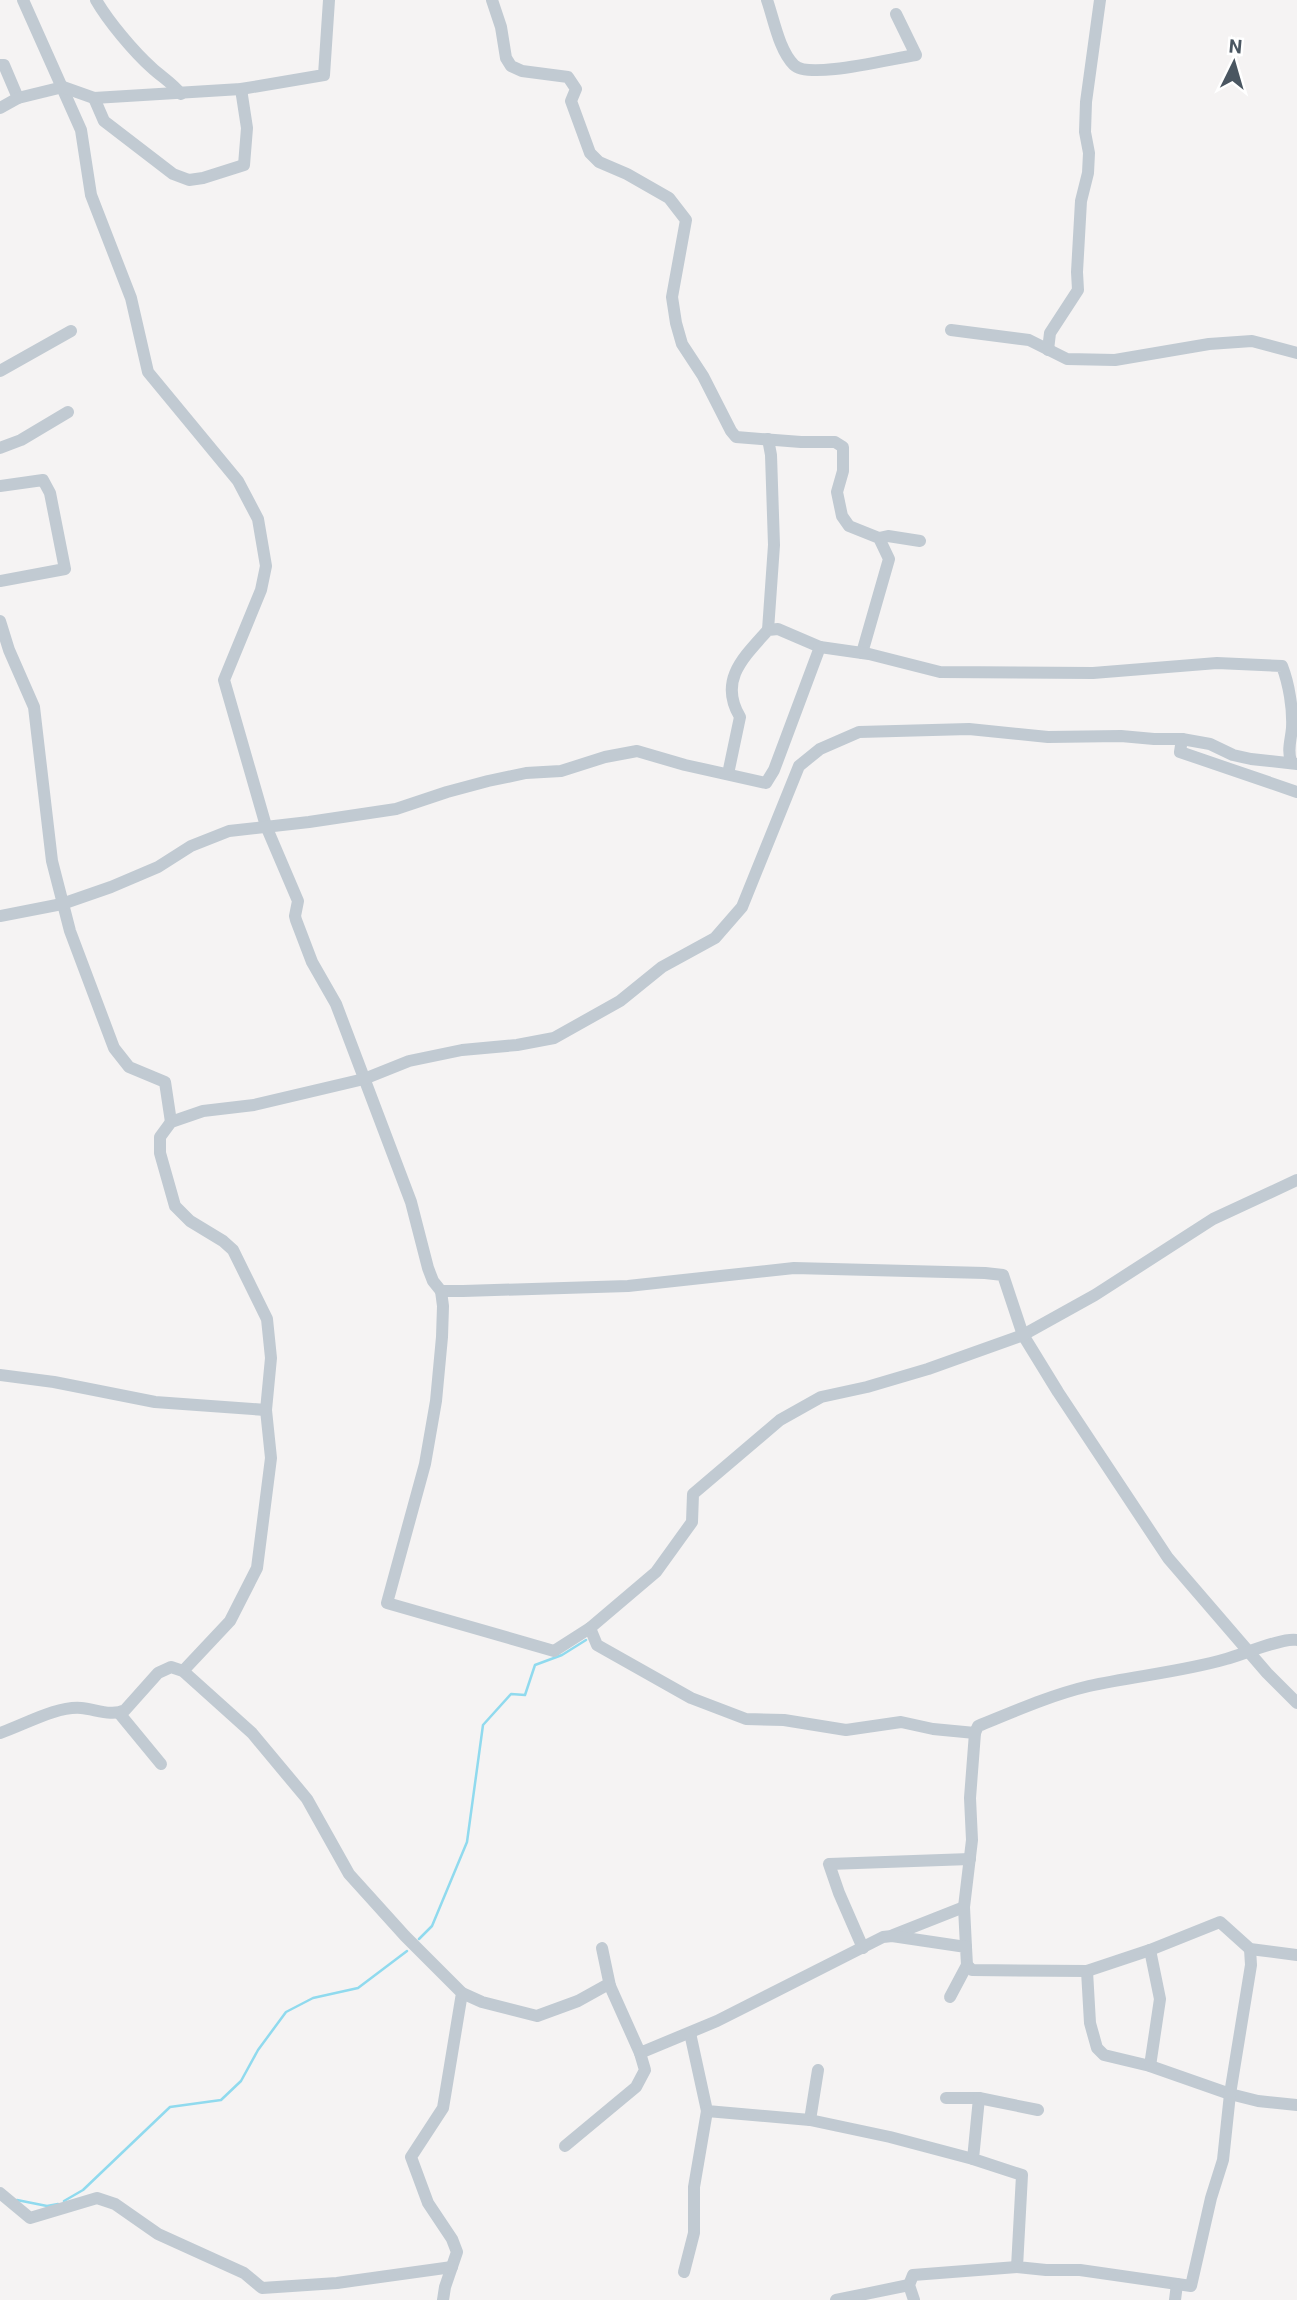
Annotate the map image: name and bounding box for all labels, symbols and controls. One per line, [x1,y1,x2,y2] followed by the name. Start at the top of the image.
[1199,28,1269,98] north arrow
[1228,35,1243,59] text: N

